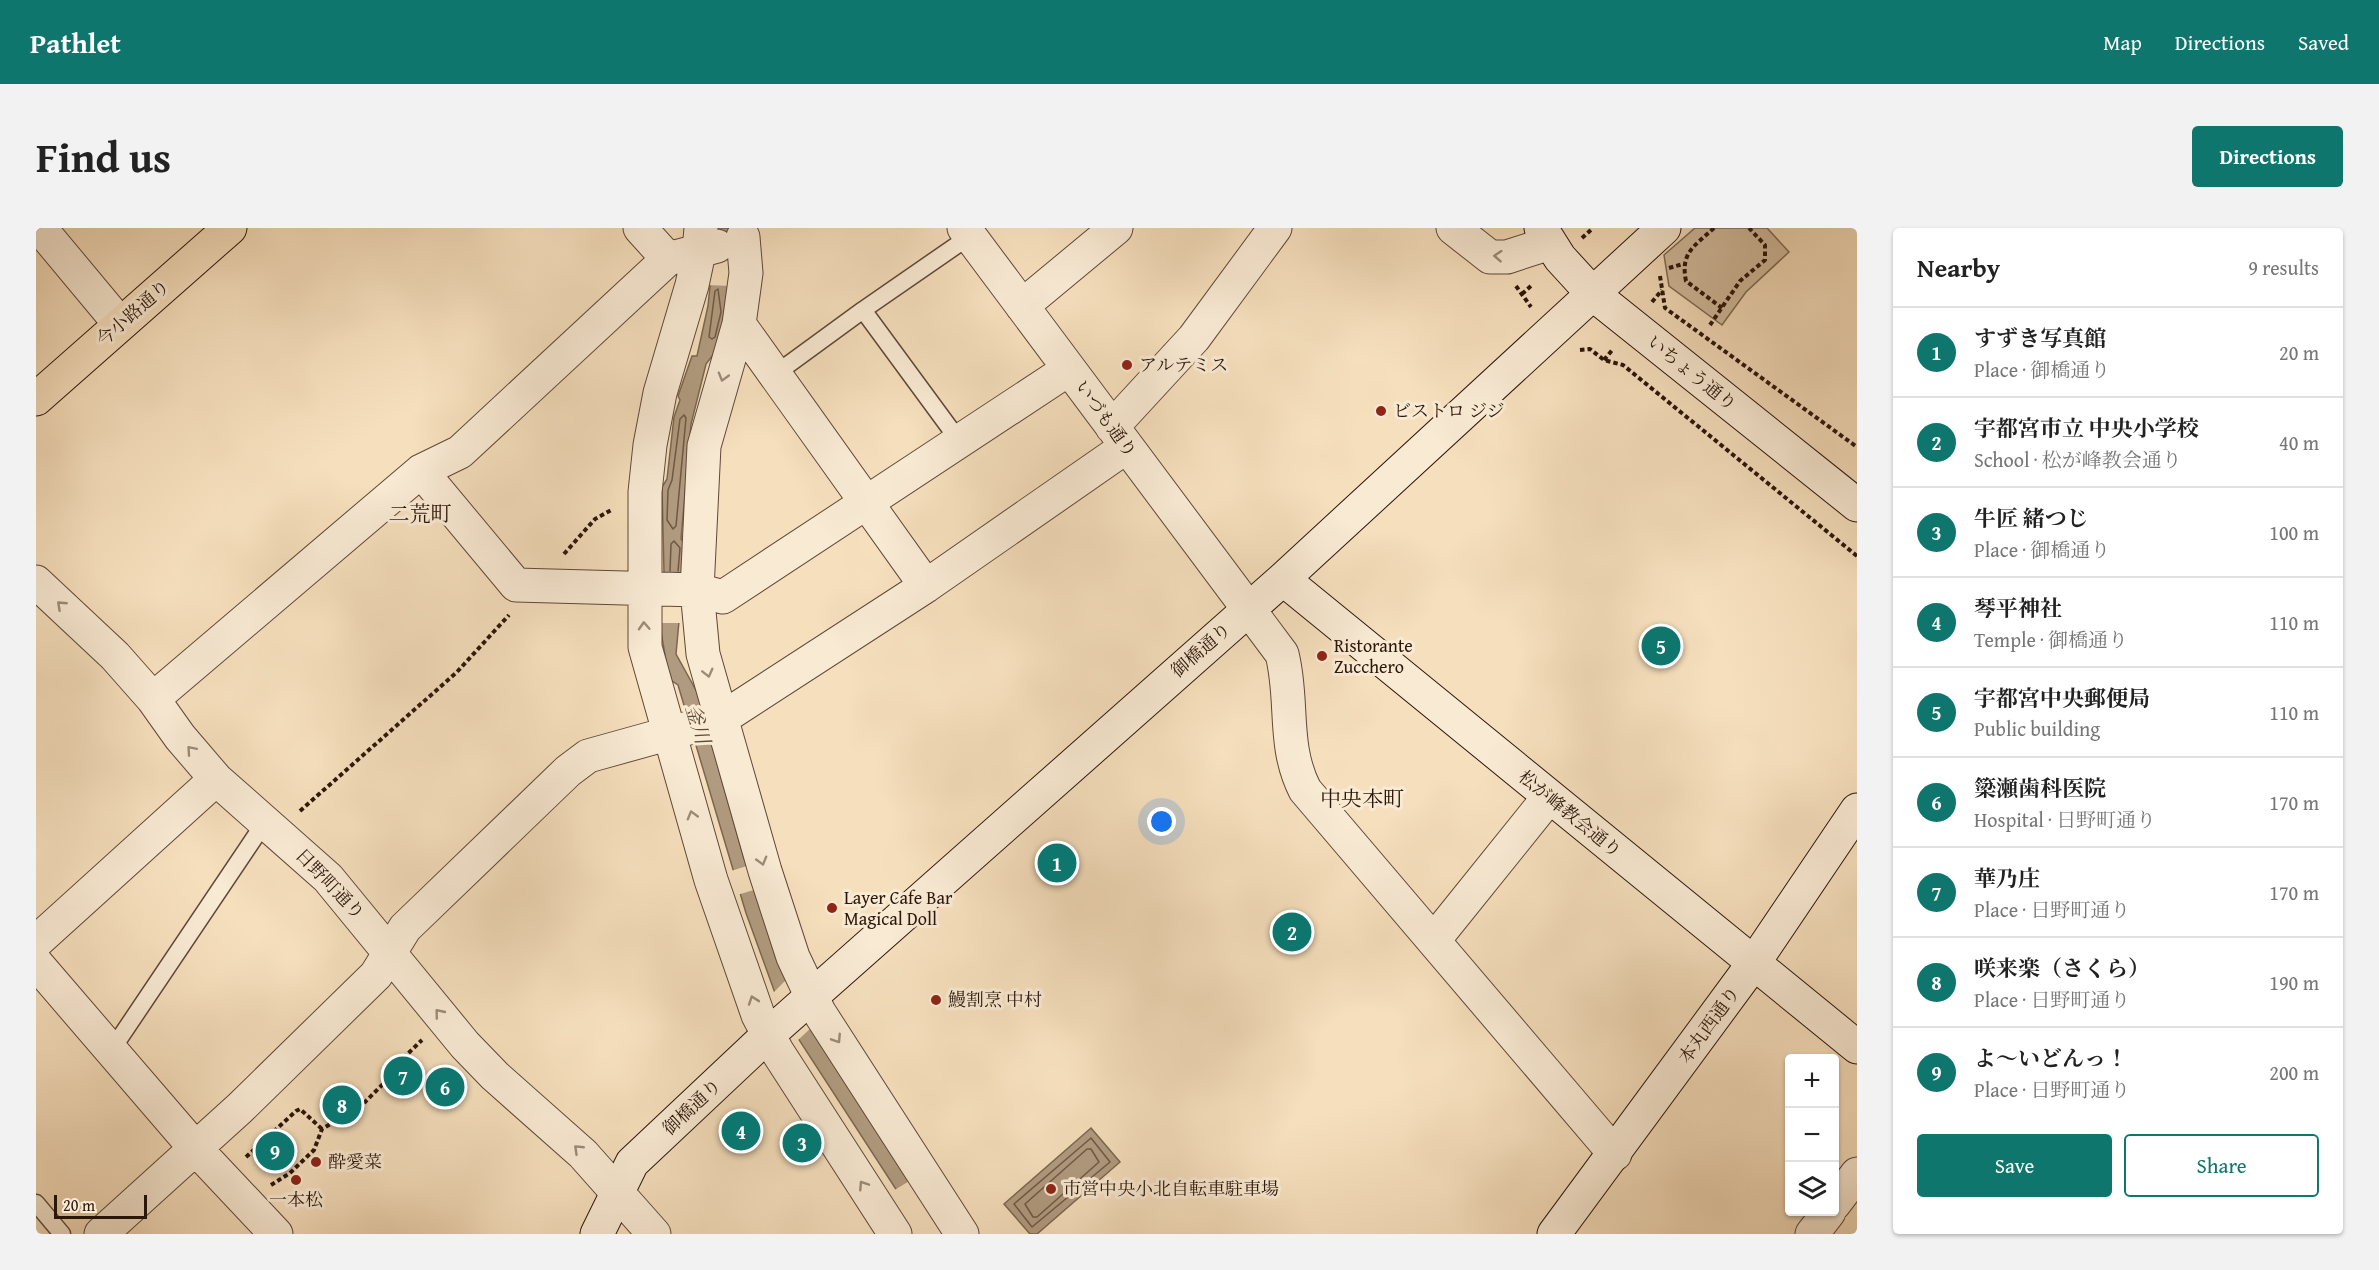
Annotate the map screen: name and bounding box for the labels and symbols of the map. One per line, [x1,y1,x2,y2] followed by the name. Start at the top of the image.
[1493,249,1502,262] one-way arrow
[90,273,175,352] street label: 今小路通り
[1642,328,1743,417] street label: いちょう通り
[1139,351,1228,378] place label: アルテミス
[1120,358,1134,372] marker: アルテミス
[718,372,731,382] one-way arrow
[1069,374,1144,463] street label: いづも通り
[1393,397,1505,424] place label: ビストロ ジジ
[1374,404,1388,418] marker: ビストロ ジジ
[389,498,452,529] district label: 二荒町
[57,601,68,612] one-way arrow
[1165,616,1237,683] street label: 御橋通り
[637,622,650,631] one-way arrow
[1642,624,1680,668] pin: 5
[1334,632,1413,680] place label: Ristorante Zucchero
[1315,649,1329,663] marker: Ristorante Zucchero
[700,668,713,678] one-way arrow
[679,700,719,749] water label: 釜川
[187,746,198,757] one-way arrow
[1513,763,1628,864] street label: 松が峰教会通り
[1320,783,1404,814] district label: 中央本町
[1147,807,1176,836] your location
[687,810,700,820] one-way arrow
[1038,840,1076,886] pin: 1
[289,842,371,925] street label: 日野町通り
[755,855,767,865] one-way arrow
[844,884,953,932] place label: Layer Cafe Bar Magical Doll
[825,901,839,915] marker: Layer Cafe Bar Magical Doll
[1272,910,1312,954] pin: 2
[1671,980,1746,1069] street label: 本丸西通り
[948,986,1042,1013] place label: 鰻割烹 中村
[929,993,943,1007] marker: 鰻割烹 中村
[747,995,760,1006] one-way arrow
[435,1009,446,1020] one-way arrow
[830,1033,841,1044] one-way arrow
[384,1054,422,1098] pin: 7
[426,1064,464,1110] pin: 6
[656,1072,727,1141] street label: 御橋通り
[322,1082,362,1128] pin: 8
[722,1108,760,1154] pin: 4
[782,1120,822,1166] pin: 3
[256,1128,294,1174] pin: 9
[574,1146,585,1157] one-way arrow
[328,1148,382,1175] place label: 酔愛菜
[309,1155,323,1169] marker: 酔愛菜
[289,1173,303,1187] marker: 一本松
[1063,1175,1279,1202] place label: 市営中央小北自転車駐車場
[859,1181,871,1191] one-way arrow
[1044,1182,1058,1196] marker: 市営中央小北自転車駐車場
[269,1186,323,1213] place label: 一本松
[54,1192,147,1220] scale bar

